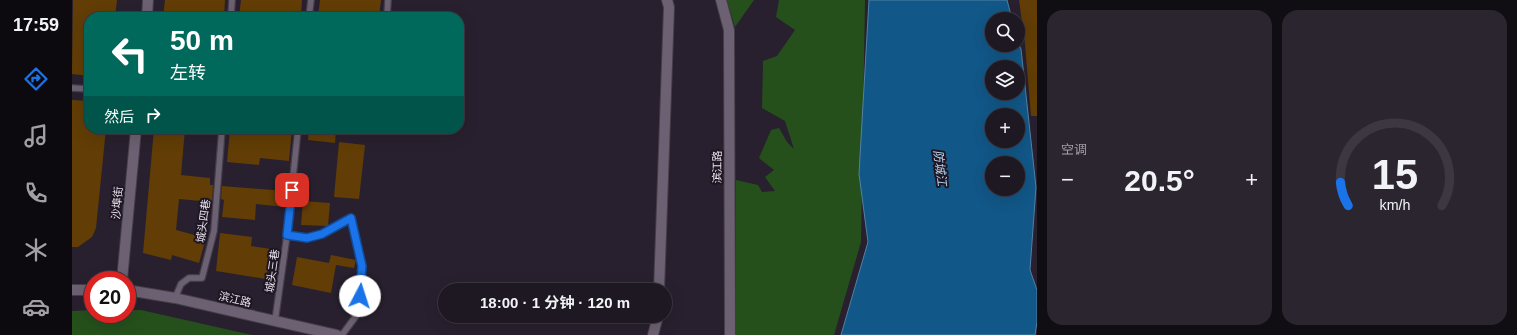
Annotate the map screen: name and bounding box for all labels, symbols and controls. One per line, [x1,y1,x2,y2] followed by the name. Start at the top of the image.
[985,12,1025,196] map controls
[985,12,1025,52] button: search
[13,15,59,35] text: 17:59
[170,25,234,56] text: 50 m
[104,28,156,80] icon: left
[985,60,1025,100] button: layers
[170,63,206,83] text: 左转
[22,65,50,93] icon: directions
[142,104,164,126] icon: right
[104,108,134,125] text: 然后
[985,108,1025,148] button: +
[22,122,50,150] icon: music
[1061,142,1087,157] text: 空调
[931,149,949,189] water label: 防城江
[1371,150,1418,197] text: 15
[711,151,723,184] street label: 滨江路
[985,156,1025,196] button: −
[1124,164,1195,197] text: 20.5°
[1061,167,1074,192] text: −
[1245,167,1258,192] text: +
[275,173,309,207] pin
[22,179,50,207] icon: phone
[281,179,303,201] icon: arrive
[110,186,124,220] street label: 沙埠街
[1379,196,1410,212] text: km/h
[194,198,212,244] street label: 城头四巷
[22,236,50,264] icon: climate
[263,248,281,294] street label: 城头三巷
[84,271,136,323] speed limit sign: 20
[339,275,381,317] position arrow
[218,289,252,309] street label: 滨江路
[22,293,50,321] icon: car
[480,294,630,311] text: 18:00 · 1 分钟 · 120 m

